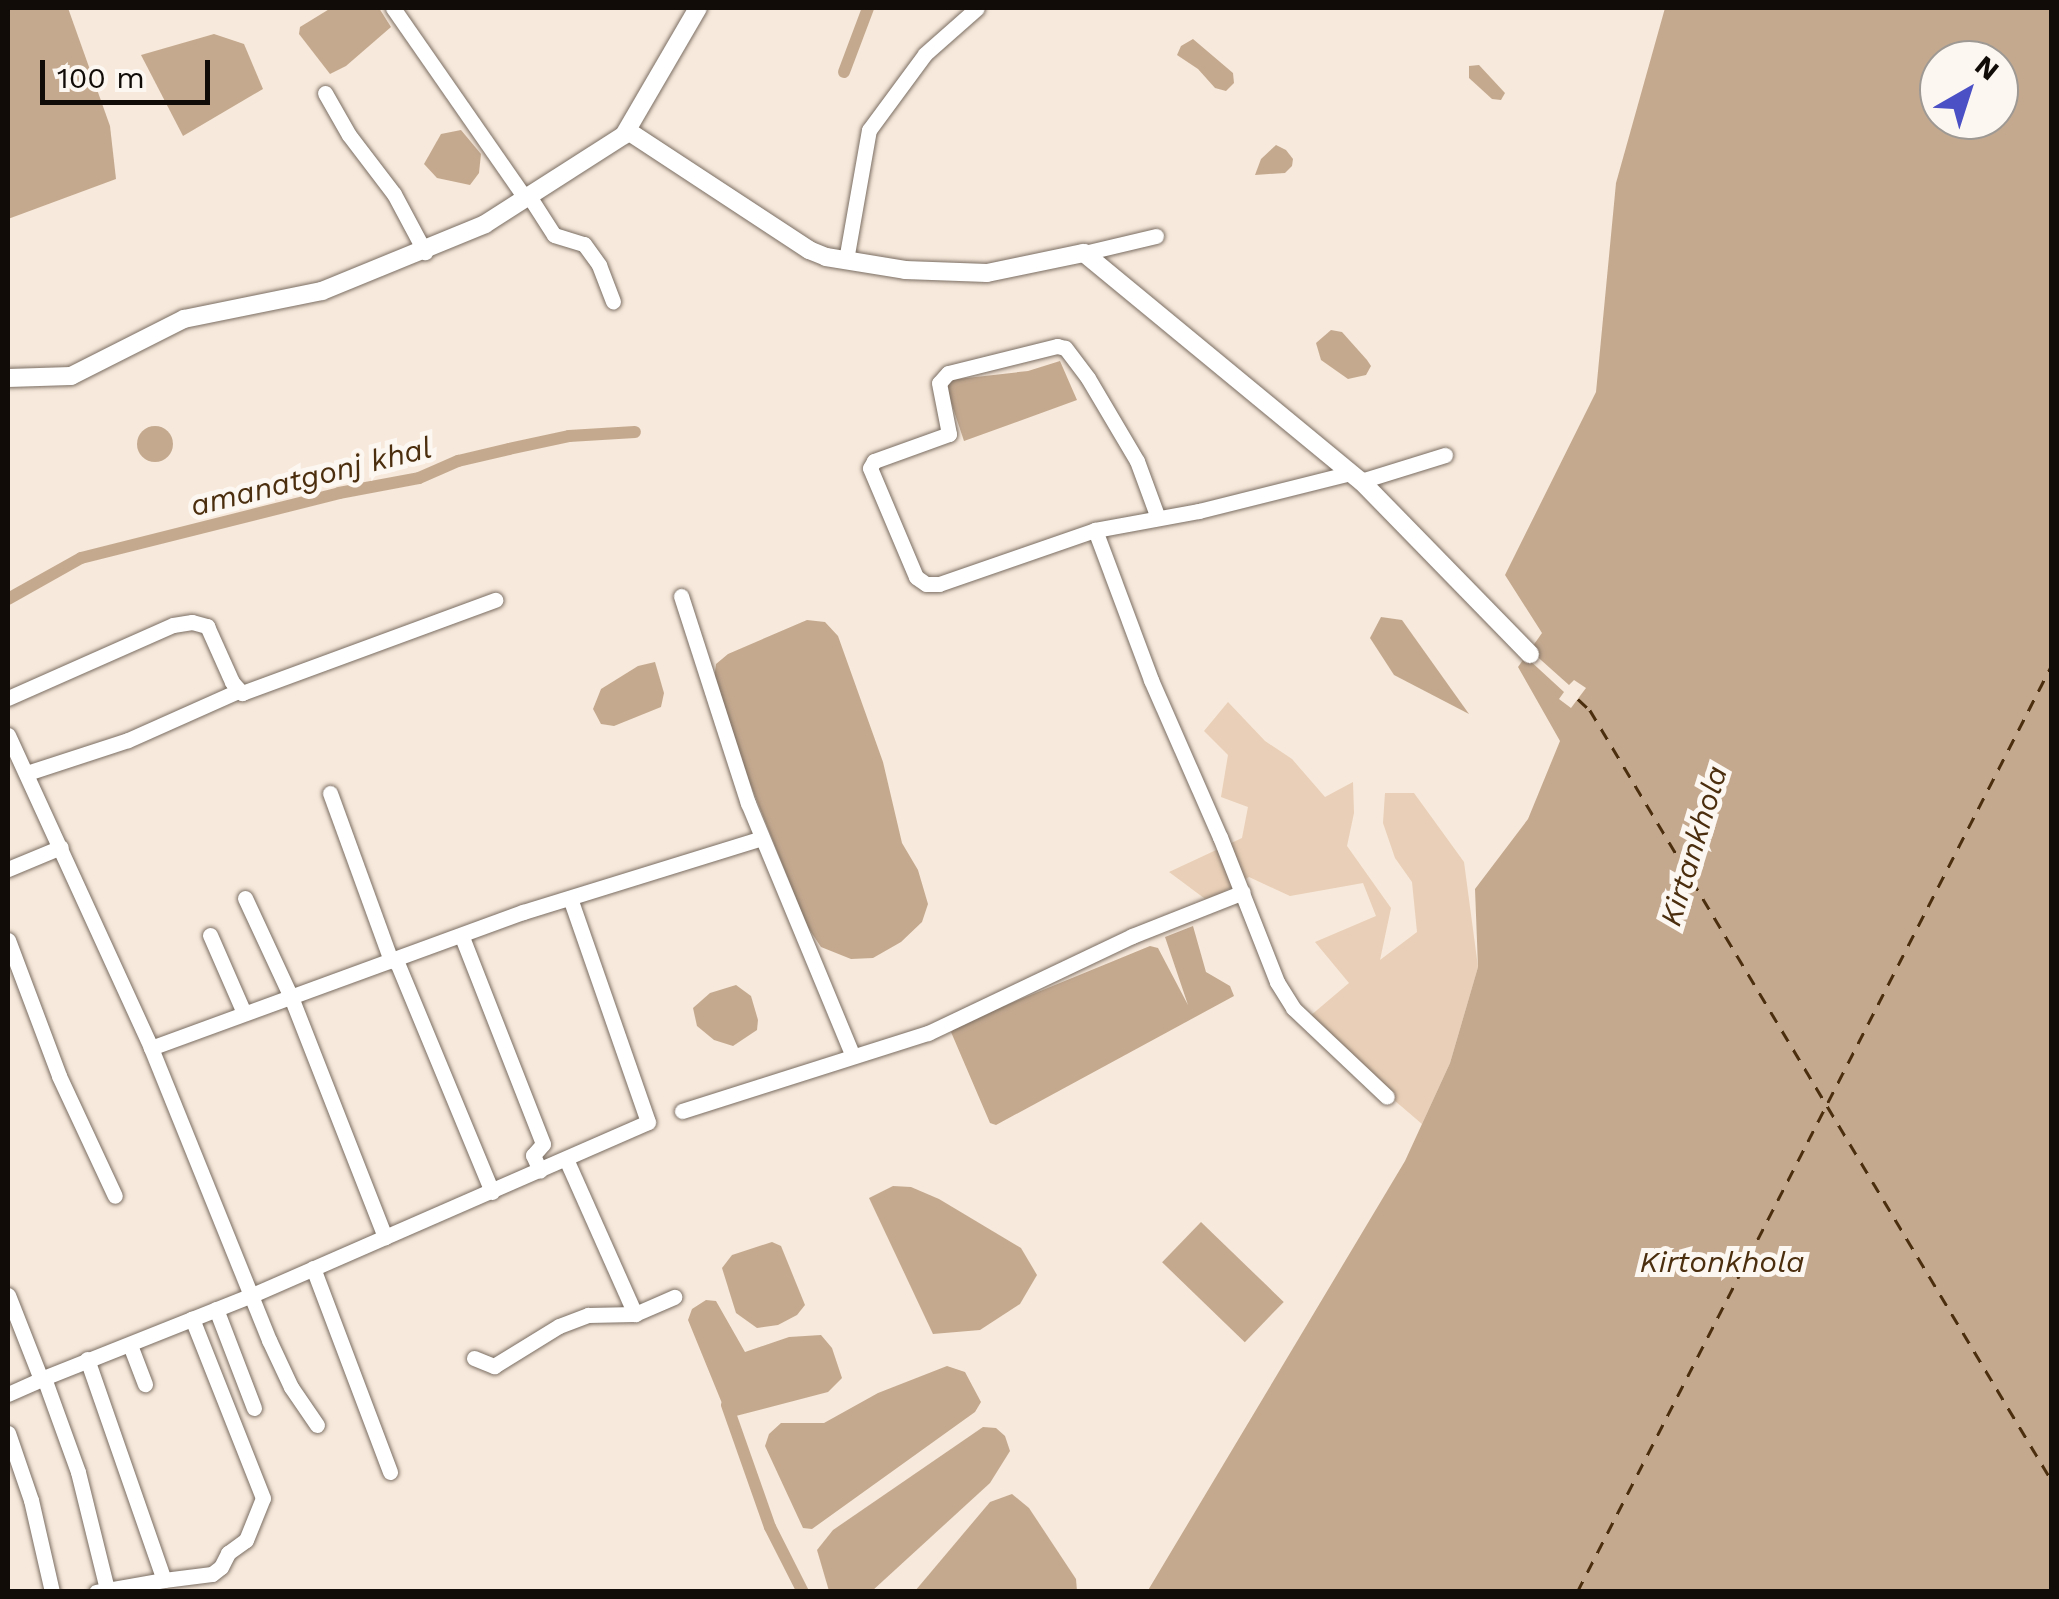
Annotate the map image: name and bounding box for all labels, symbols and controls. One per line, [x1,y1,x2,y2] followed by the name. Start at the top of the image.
[45,40,215,102] scale bar
[1919,40,2019,140] north arrow
[1968,48,2005,87] text: N
[57,60,145,95] text: 100 m
[187,430,435,524] water label: amanatgonj khal
[1653,762,1735,930] water label: Kirtankhola
[1640,1244,1804,1280] water label: Kirtonkhola

